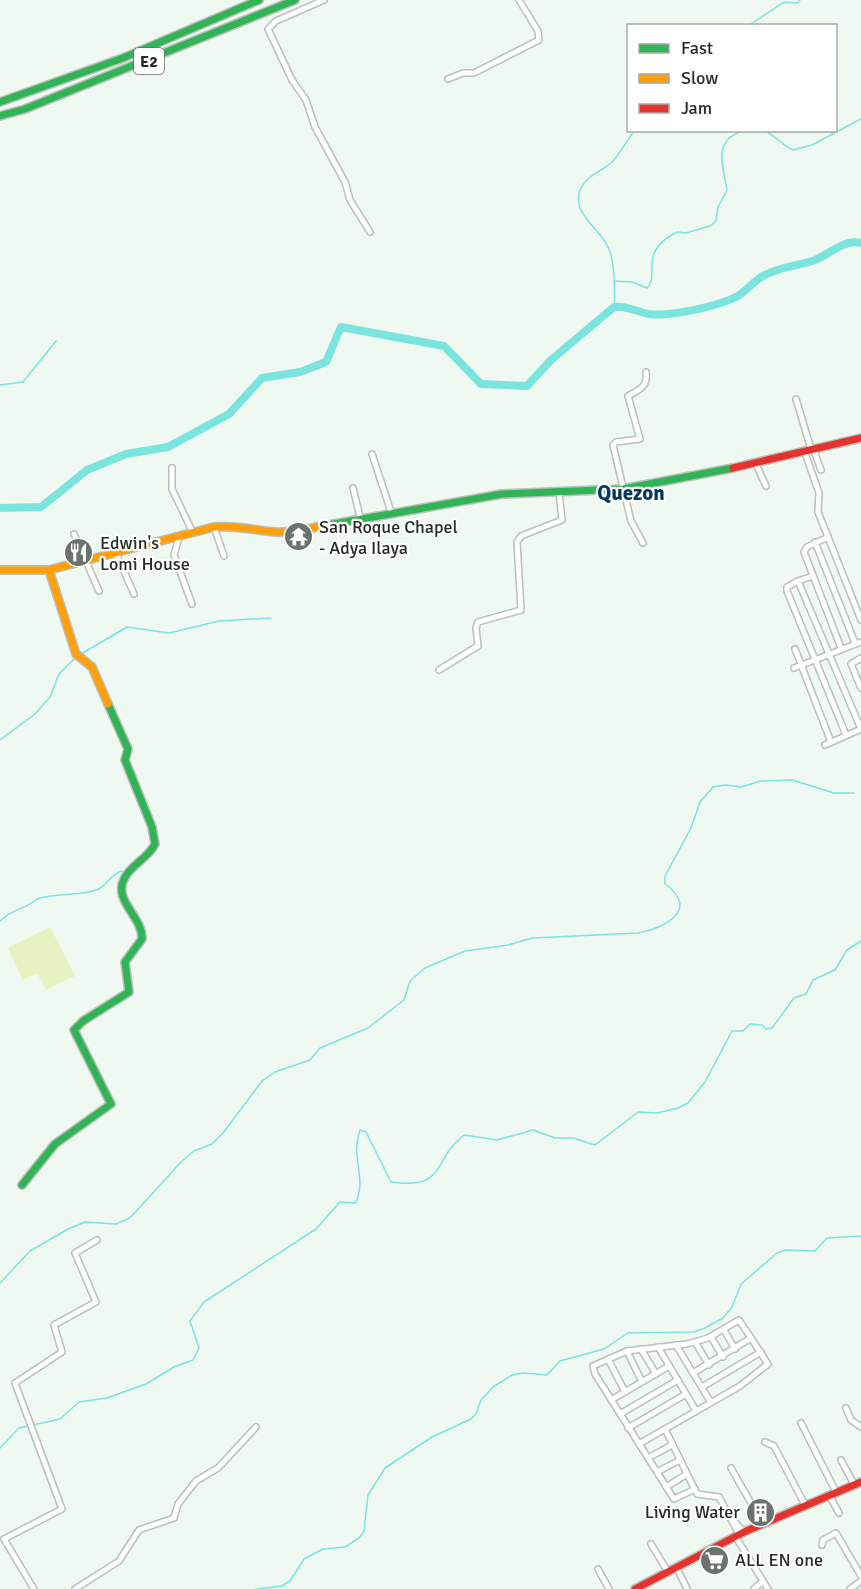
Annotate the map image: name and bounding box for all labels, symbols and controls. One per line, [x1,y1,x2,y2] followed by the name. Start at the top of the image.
[627,24,837,132] legend
[681,37,713,59] text: Fast
[134,48,164,74] road number: E2
[681,67,718,89] text: Slow
[681,97,712,119] text: Jam
[597,480,665,506] district label: Quezon
[319,516,458,559] place label: San Roque Chapel - Adya Ilaya
[282,521,314,553] temple icon: San Roque Chapel - Adya Ilaya
[100,532,190,575] place label: Edwin's Lomi House
[63,537,95,569] restaurant icon: Edwin's Lomi House
[745,1496,777,1528] building icon: Living Water
[645,1501,740,1523] place label: Living Water
[698,1544,730,1576] supermarket icon: ALL EN one
[735,1549,823,1571] place label: ALL EN one

